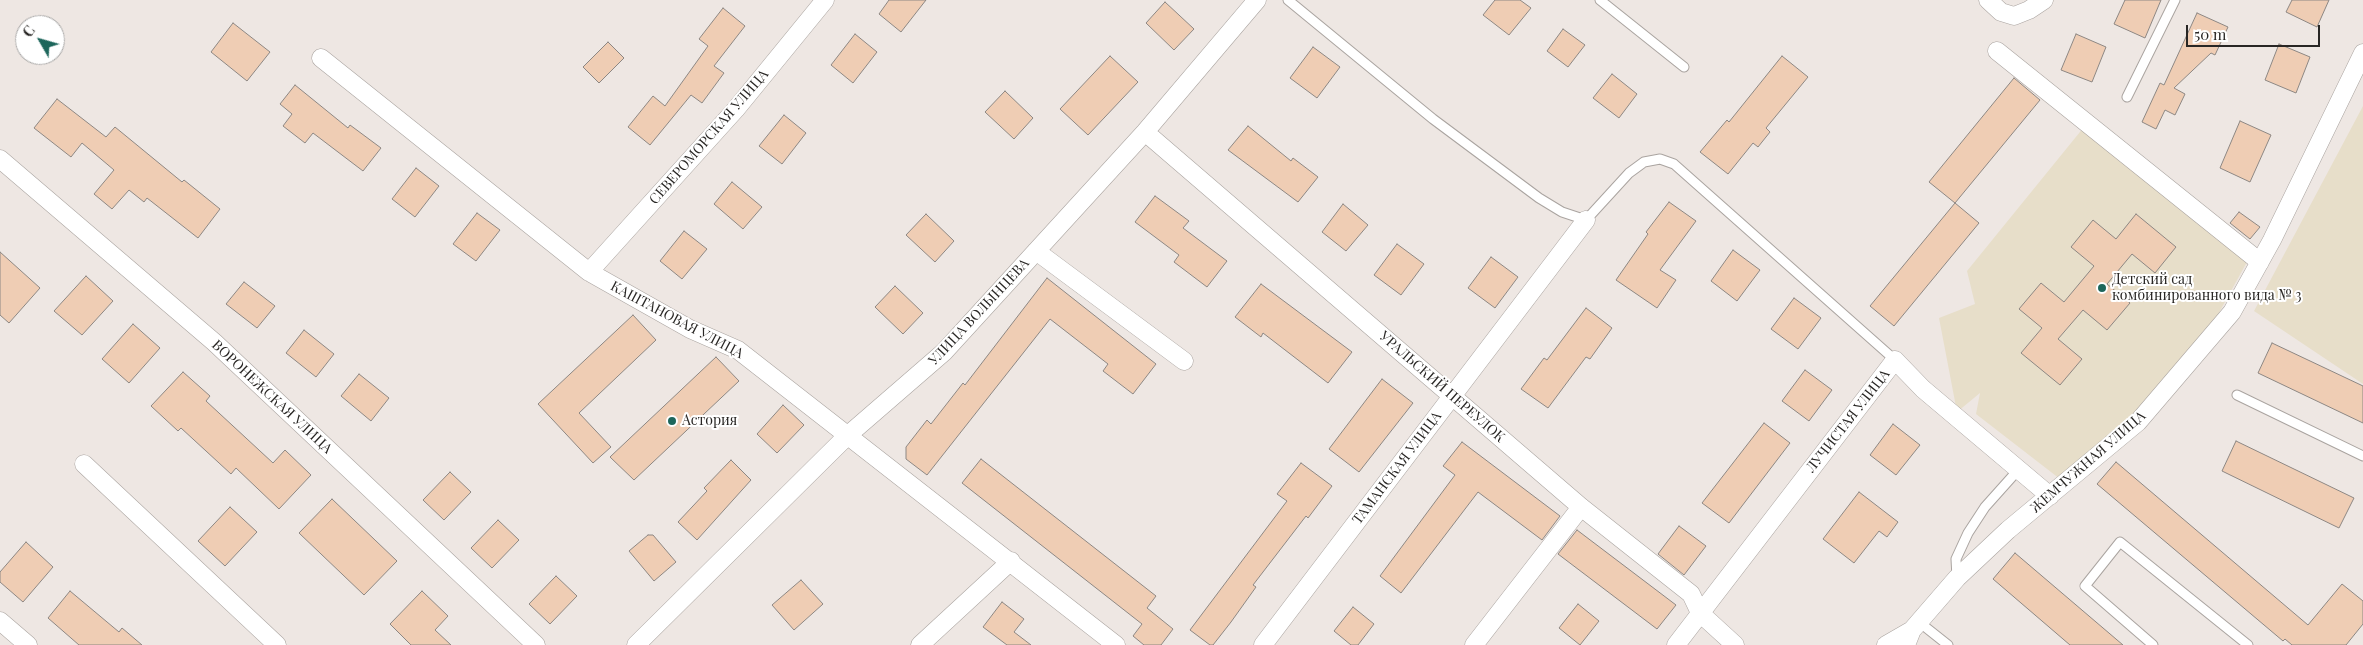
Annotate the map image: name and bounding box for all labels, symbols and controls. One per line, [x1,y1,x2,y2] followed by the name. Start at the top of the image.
[15,15,65,65] north arrow
[2188,15,2322,47] scale bar
[18,21,39,41] text: С
[2194,24,2226,44] text: 50 m
[646,66,772,208] street label: СЕВЕРОМОРСКАЯ УЛИЦА
[925,255,1033,369] street label: УЛИЦА ВОЛЫНЦЕВА
[2112,272,2302,304] place label: Детский сад комбинированного вида № 3
[608,278,746,362] street label: КАШТАНОВАЯ УЛИЦА
[2096,282,2108,294] marker: Детский сад комбинированного вида № 3
[1376,328,1508,446] street label: УРАЛЬСКИЙ ПЕРЕУЛОК
[208,337,336,457] street label: ВОРОНЕЖСКАЯ УЛИЦА
[1803,366,1893,476] street label: ЛУЧИСТАЯ УЛИЦА
[2027,407,2149,517] street label: ЖЕМЧУЖНАЯ УЛИЦА
[1349,408,1445,528] street label: ТАМАНСКАЯ УЛИЦА
[682,413,737,429] place label: Астория
[666,415,678,427] marker: Астория

